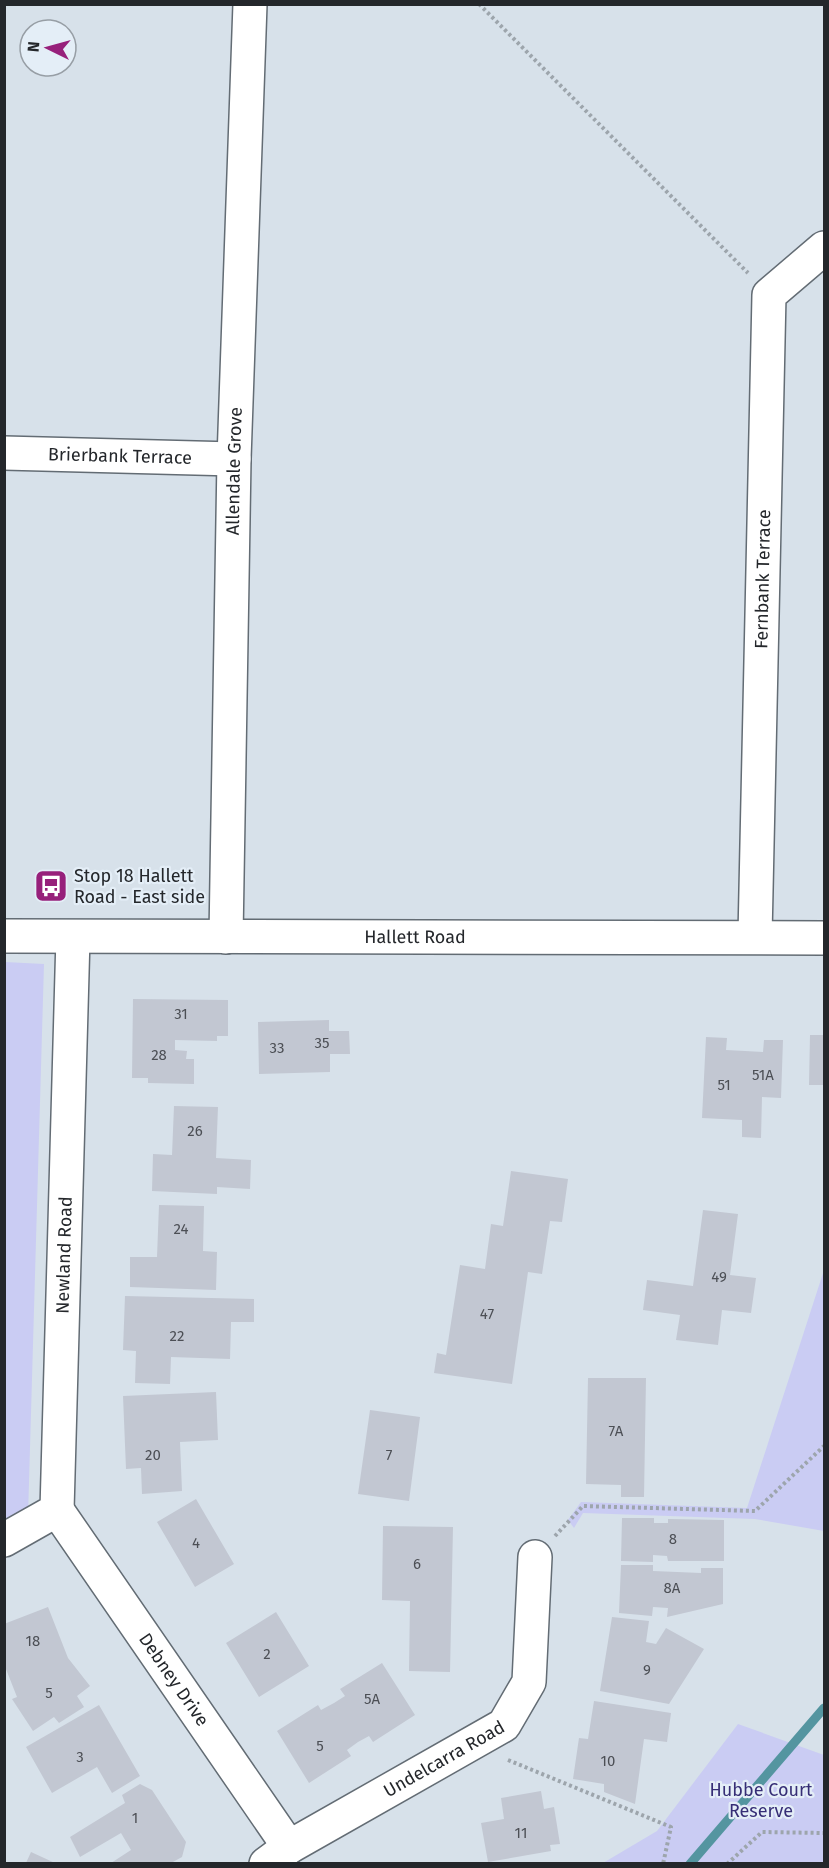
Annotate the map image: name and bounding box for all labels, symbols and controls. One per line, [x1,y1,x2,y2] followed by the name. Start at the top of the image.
[18,18,78,78] north arrow
[24,41,43,53] text: N
[222,407,247,535] street label: Allendale Grove
[48,443,192,469] street label: Brierbank Terrace
[750,509,775,649] street label: Fernbank Terrace
[74,865,205,908] place label: Stop 18 Hallett Road - East side
[33,868,69,904] bus stop icon: Stop 18 Hallett Road - East side
[364,926,466,948] street label: Hallett Road
[174,1005,188,1023] house number: 31
[314,1034,330,1052] house number: 35
[270,1039,284,1057] house number: 33
[151,1046,167,1064] house number: 28
[752,1066,774,1084] house number: 51A
[717,1076,731,1094] house number: 51
[187,1122,203,1140] house number: 26
[51,1196,77,1314] street label: Newland Road
[173,1220,189,1238] house number: 24
[711,1268,727,1286] house number: 49
[480,1305,494,1323] house number: 47
[170,1327,184,1345] house number: 22
[609,1422,624,1440] house number: 7A
[145,1446,161,1464] house number: 20
[386,1446,393,1464] house number: 7
[669,1530,677,1548] house number: 8
[192,1534,200,1552] house number: 4
[413,1555,421,1573] house number: 6
[664,1579,681,1597] house number: 8A
[134,1629,214,1731] street label: Debney Drive
[26,1632,40,1650] house number: 18
[263,1645,271,1663] house number: 2
[643,1661,651,1679] house number: 9
[45,1684,53,1702] house number: 5
[364,1690,380,1708] house number: 5A
[380,1716,509,1802] street label: Undelcarra Road
[316,1737,324,1755] house number: 5
[76,1748,84,1766] house number: 3
[601,1752,615,1770] house number: 10
[710,1779,813,1822] park label: Hubbe Court Reserve
[132,1809,138,1827] house number: 1
[515,1824,527,1842] house number: 11

